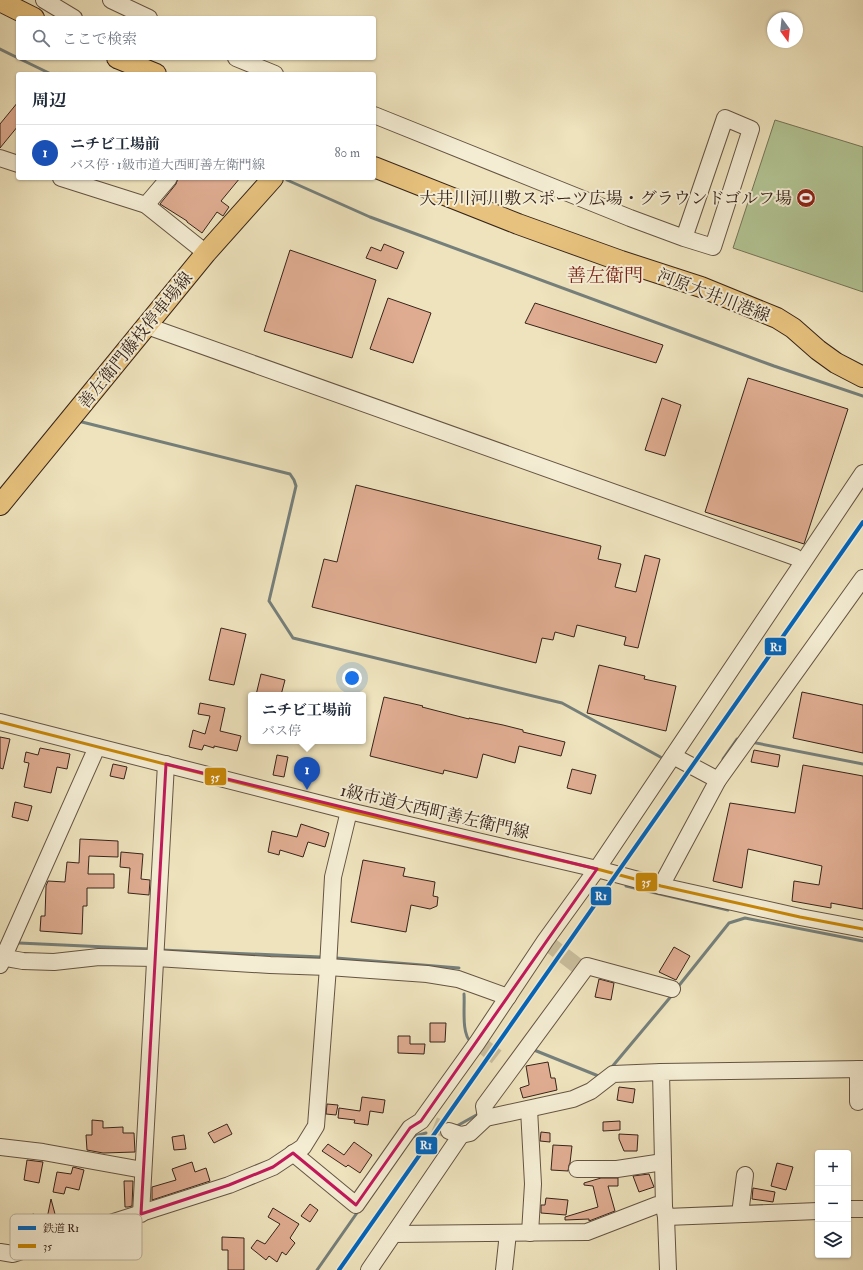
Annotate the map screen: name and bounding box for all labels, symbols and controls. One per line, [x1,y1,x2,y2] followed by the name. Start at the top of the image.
[767,12,803,48] north arrow
[16,16,376,60] search box
[30,27,52,49] icon: search
[62,30,137,49] text: ここで検索
[32,90,66,111] text: 周辺
[70,135,160,154] text: ニチビ工場前
[43,145,47,161] text: 1
[334,145,360,161] text: 80 m
[70,157,265,173] text: バス停 · 1級市道大西町善左衛門線
[795,187,817,209] sports icon: 大井川河川敷スポーツ広場・グラウンドゴルフ場
[419,188,792,209] place label: 大井川河川敷スポーツ広場・グラウンドゴルフ場
[567,264,643,288] district label: 善左衛門
[655,264,773,327] street label: 河原大井川港線
[74,268,197,413] street label: 善左衛門藤枝停車場線
[764,637,787,656] line badge: R1
[770,641,782,654] text: R1
[342,668,362,688] your location
[248,692,366,744] popup
[262,701,352,720] text: ニチビ工場前
[262,723,301,739] text: バス停
[294,757,320,790] pin: 1
[204,767,227,786] line badge: 35
[210,771,220,784] text: 35
[338,780,531,843] street label: 1級市道大西町善左衛門線
[635,872,658,892] line badge: 35
[641,876,651,889] text: 35
[590,886,612,906] line badge: R1
[595,890,607,903] text: R1
[415,1136,438,1155] line badge: R1
[420,1139,432,1152] text: R1
[815,1150,851,1258] map controls
[815,1150,851,1186] button: +
[815,1186,851,1222] button: −
[10,1214,142,1260] legend
[43,1222,79,1235] text: 鉄道 R1
[815,1222,851,1258] button: layers
[43,1240,52,1253] text: 35

